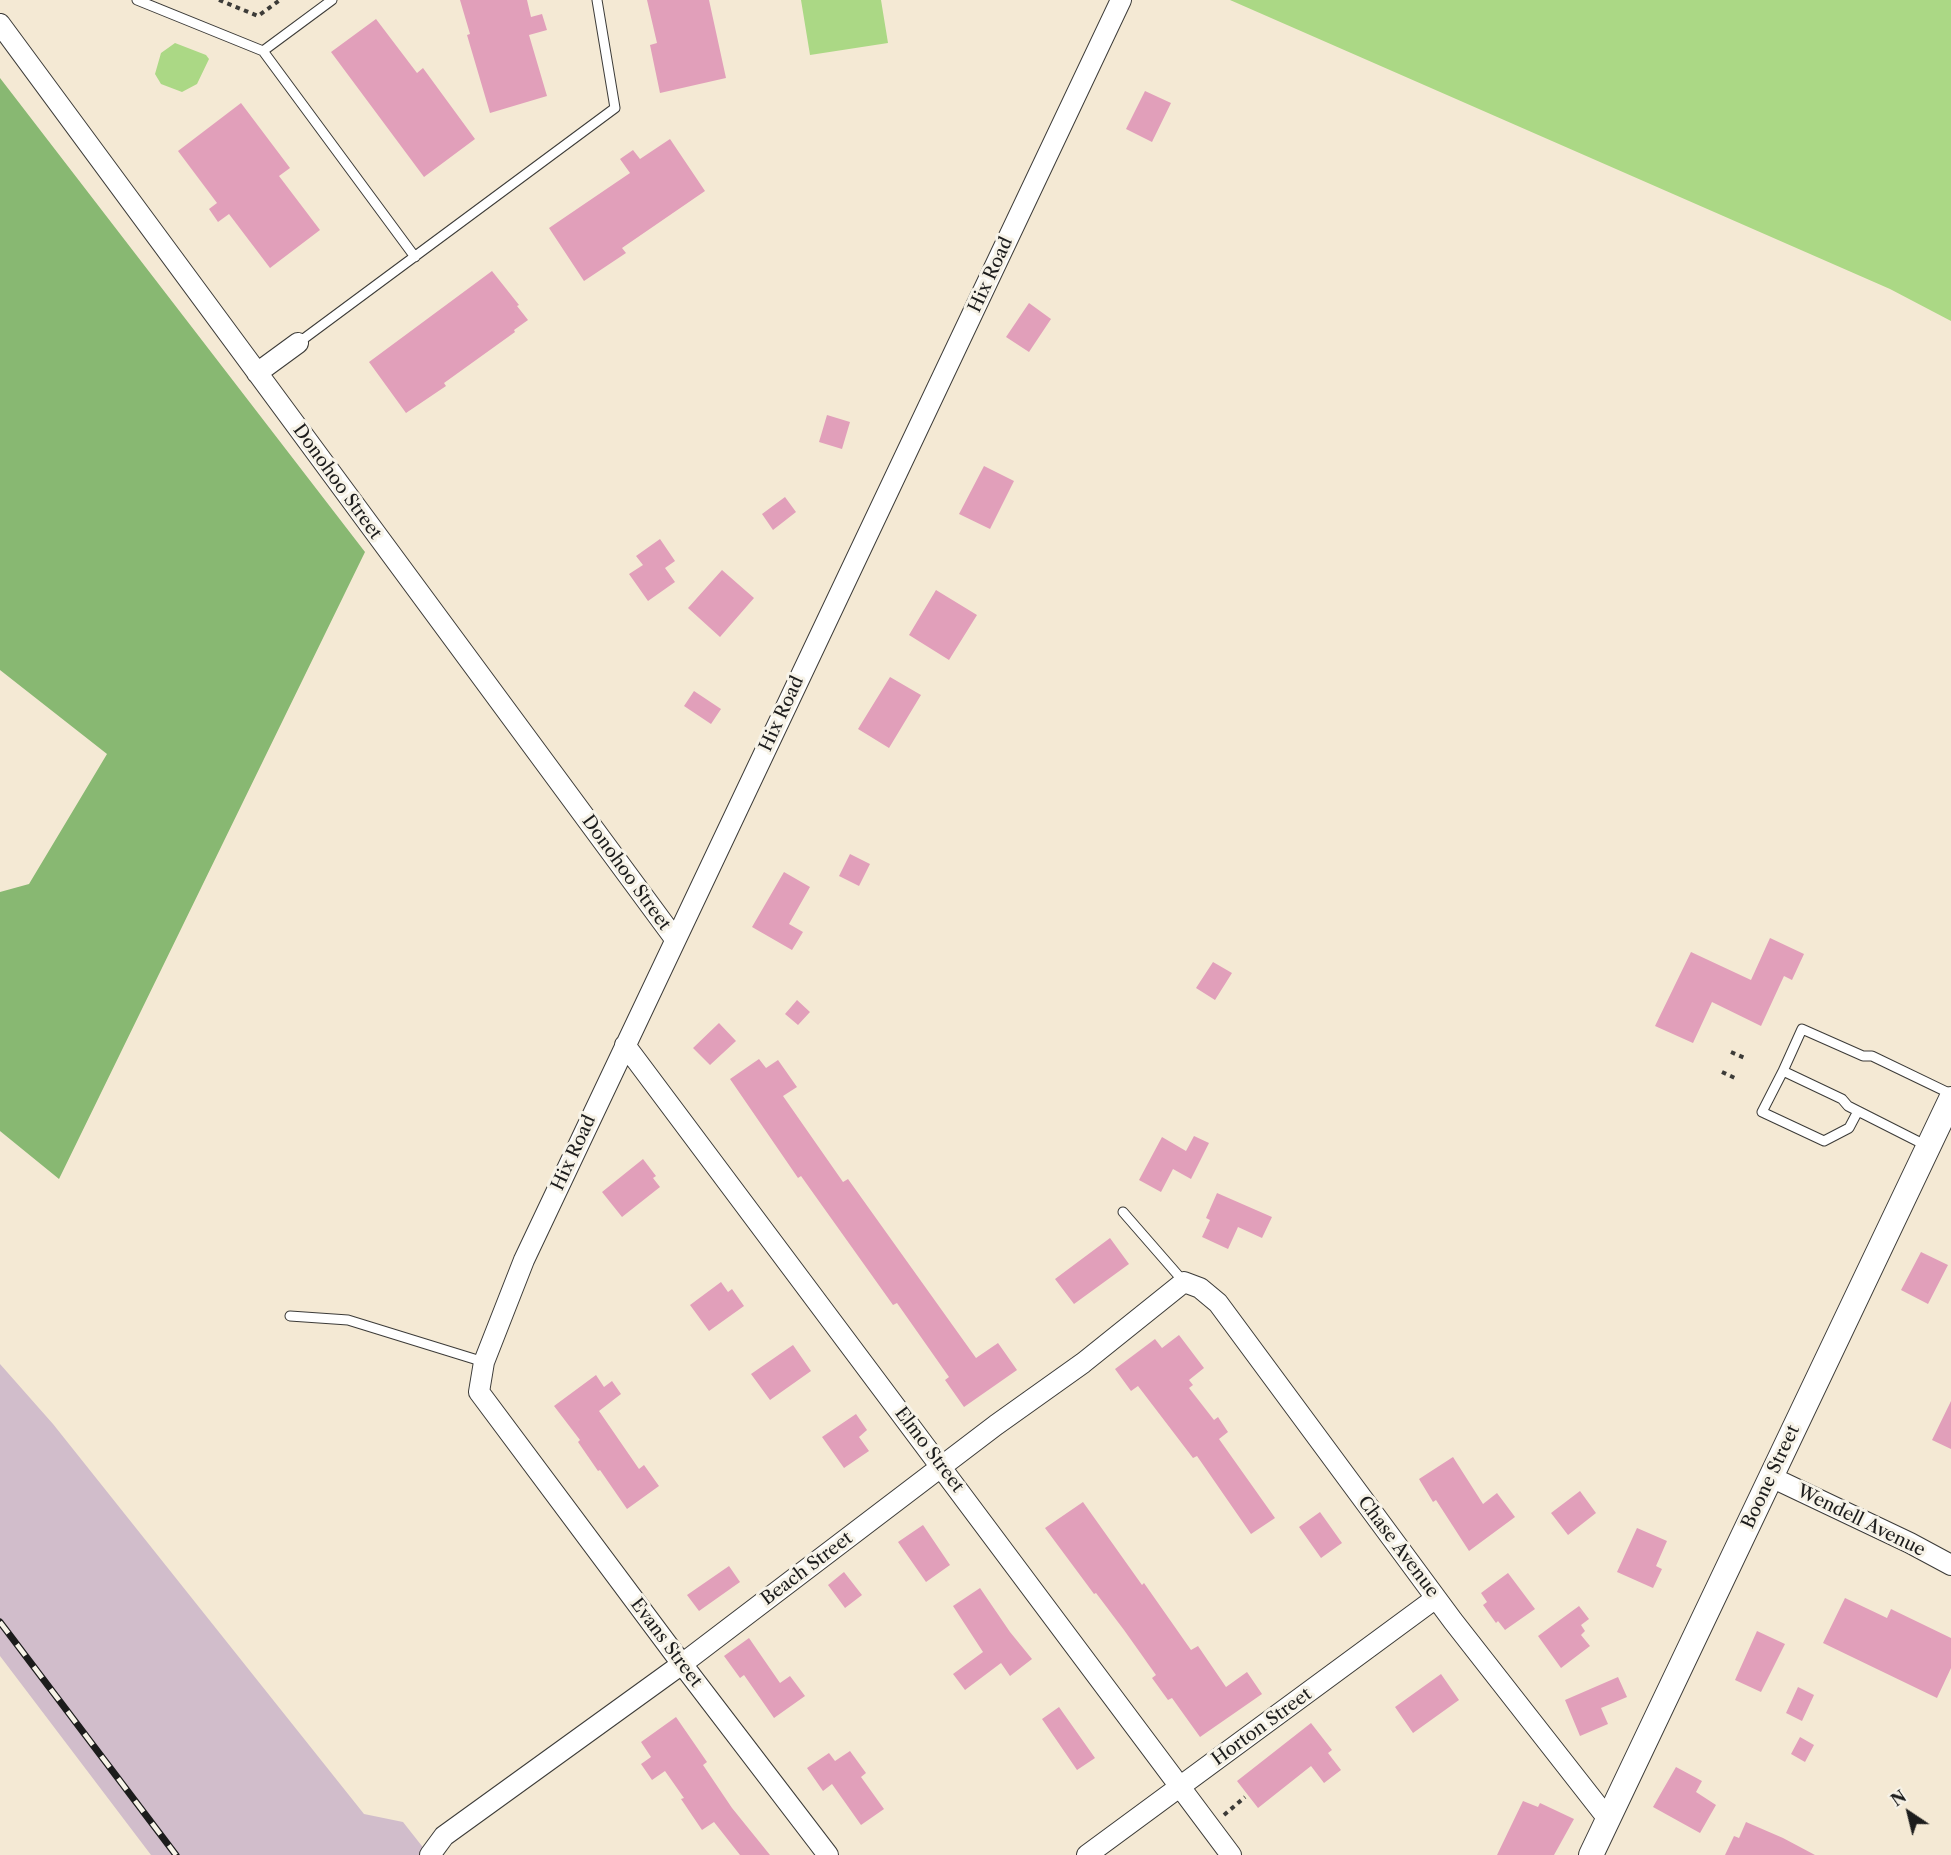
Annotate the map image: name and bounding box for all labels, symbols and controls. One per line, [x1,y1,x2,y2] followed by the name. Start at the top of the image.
[964,234,1018,316] street label: Hix Road
[288,420,386,544] street label: Donohoo Street
[755,673,809,755] street label: Hix Road
[577,811,675,935] street label: Donohoo Street
[547,1112,601,1194] street label: Hix Road
[890,1403,968,1497] street label: Elmo Street
[1738,1422,1804,1532] street label: Boone Street
[1793,1481,1929,1561] street label: Wendell Avenue
[1353,1492,1443,1602] street label: Chase Avenue
[757,1528,857,1610] street label: Beach Street
[625,1594,707,1692] street label: Evans Street
[1208,1684,1316,1770] street label: Horton Street
[1879,1783,1939,1843] north arrow
[1887,1786,1910,1810] text: N

